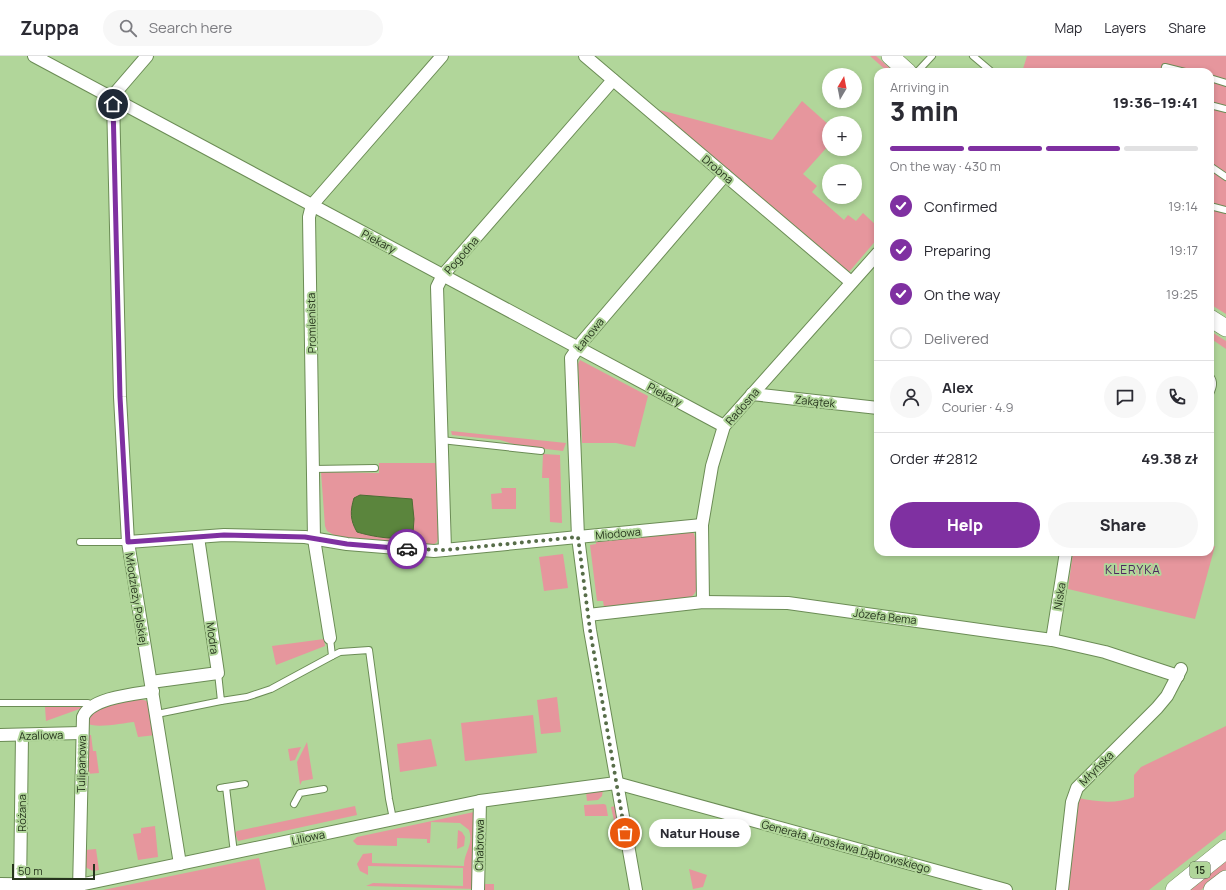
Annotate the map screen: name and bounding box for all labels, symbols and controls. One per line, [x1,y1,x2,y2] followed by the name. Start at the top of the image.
[103,10,383,46] search box
[20,15,79,41] text: Zuppa
[117,17,139,39] icon: search
[149,17,232,38] text: Search here
[1054,18,1082,37] text: Map
[1104,18,1146,37] text: Layers
[1168,18,1206,37] text: Share
[822,68,862,108] north arrow
[822,68,862,204] map controls
[890,78,949,96] text: Arriving in
[96,87,130,121] pin
[1113,92,1198,113] text: 19:36–19:41
[102,93,124,115] icon: home
[890,93,959,129] text: 3 min
[822,116,862,156] button: +
[699,151,737,187] street label: Drobna
[890,157,1001,175] text: On the way · 430 m
[822,164,862,204] button: −
[890,195,912,217] icon: check
[924,196,997,217] text: Confirmed
[1168,197,1198,215] text: 19:14
[359,226,399,256] street label: Piekary
[440,233,482,277] street label: Pogodna
[890,239,912,261] icon: check
[924,240,991,261] text: Preparing
[1169,241,1198,259] text: 19:17
[890,283,912,305] icon: check
[924,284,1000,305] text: On the way
[1166,285,1198,303] text: 19:25
[303,293,319,353] street label: Promienista
[571,314,607,354] street label: Łanowa
[924,328,989,349] text: Delivered
[890,376,932,418] button: person
[1104,376,1146,418] button: chat
[1156,376,1198,418] button: phone
[942,377,973,398] text: Alex
[645,379,685,409] street label: Piekary
[722,384,762,428] street label: Radosna
[794,391,836,411] street label: Zakątek
[942,398,1014,416] text: Courier · 4.9
[890,448,978,469] text: Order #2812
[1141,448,1198,469] text: 49.38 zł
[890,502,1040,548] button: Help
[1048,502,1198,548] button: Share
[595,524,641,542] street label: Miodowa
[387,529,427,569] courier
[396,538,418,560] icon: car
[122,552,152,646] street label: Młodzieży Polskiej
[1105,561,1161,578] district label: KLERYKA
[1049,581,1069,611] street label: Niska
[852,605,918,627] street label: Józefa Bema
[203,621,223,655] street label: Modra
[19,727,63,743] street label: Azaliowa
[73,735,89,793] street label: Tulipanowa
[1075,747,1117,789] street label: Młyńska
[14,794,29,832] street label: Różana
[608,816,642,850] pin
[760,816,933,876] street label: Generała Jarosława Dąbrowskiego
[471,819,487,871] street label: Chabrowa
[649,819,751,847] callout: Natur House
[614,822,636,844] icon: bag
[660,824,740,842] text: Natur House
[290,826,326,848] street label: Liliowa
[12,862,95,881] scale bar
[1190,862,1210,878] road number: 15
[18,863,43,878] text: 50 m

